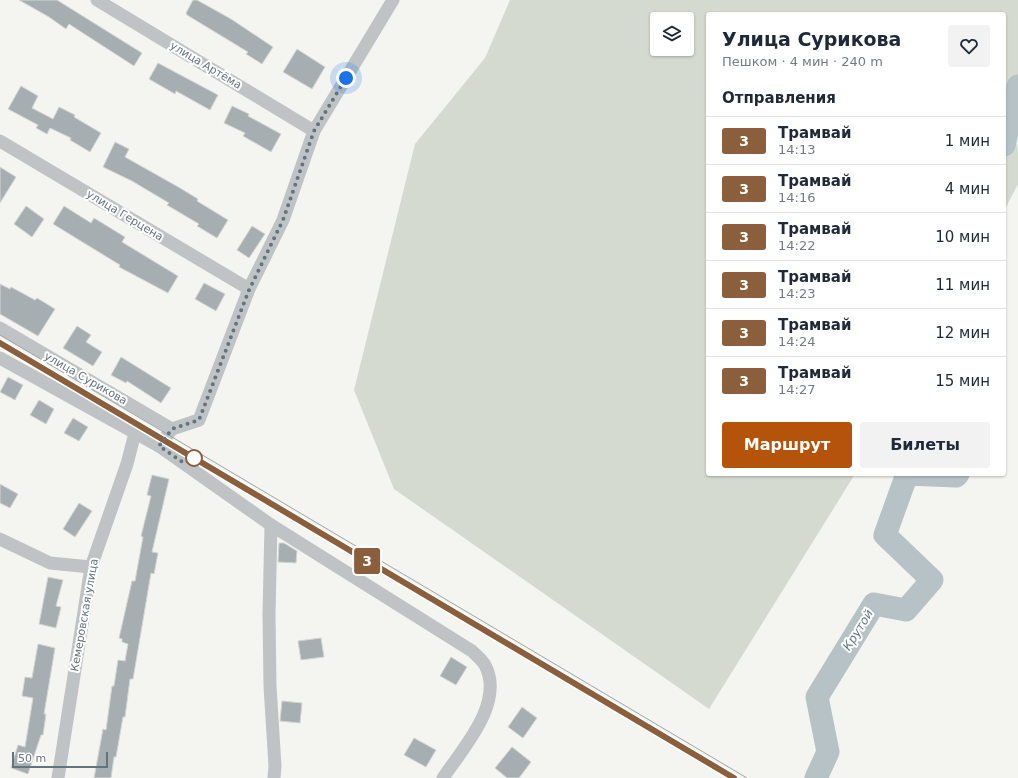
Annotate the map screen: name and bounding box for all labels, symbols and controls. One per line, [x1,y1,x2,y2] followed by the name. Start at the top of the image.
[650,12,694,56] map controls
[650,12,694,56] button: layers
[948,25,990,67] button: heart
[722,28,901,50] text: Улица Сурикова
[168,39,244,92] street label: улица Артёма
[722,54,883,69] text: Пешком · 4 мин · 240 m
[336,68,356,88] your location
[722,89,836,107] text: Отправления
[778,124,851,142] text: Трамвай
[945,132,990,150] text: 1 мин
[739,133,749,149] text: 3
[778,142,815,157] text: 14:13
[778,172,851,190] text: Трамвай
[945,180,990,198] text: 4 мин
[739,181,749,197] text: 3
[84,187,165,243] street label: улица Герцена
[778,190,815,205] text: 14:16
[778,220,851,238] text: Трамвай
[935,228,990,246] text: 10 мин
[739,229,749,245] text: 3
[778,238,815,253] text: 14:22
[778,268,851,286] text: Трамвай
[935,276,990,294] text: 11 мин
[739,277,749,293] text: 3
[778,286,815,301] text: 14:23
[778,316,851,334] text: Трамвай
[935,324,990,342] text: 12 мин
[739,325,749,341] text: 3
[778,334,815,349] text: 14:24
[42,349,129,407] street label: улица Сурикова
[778,364,851,382] text: Трамвай
[935,372,990,390] text: 15 мин
[739,373,749,389] text: 3
[778,382,815,397] text: 14:27
[722,422,852,468] button: Маршрут
[860,422,990,468] button: Билеты
[185,449,203,467] unlabelled marker
[354,548,380,574] line badge: 3
[362,553,372,569] text: 3
[68,558,101,673] street label: Кемеровская улица
[840,607,876,653] water label: Крутой
[12,750,108,769] scale bar
[18,752,46,765] text: 50 m

